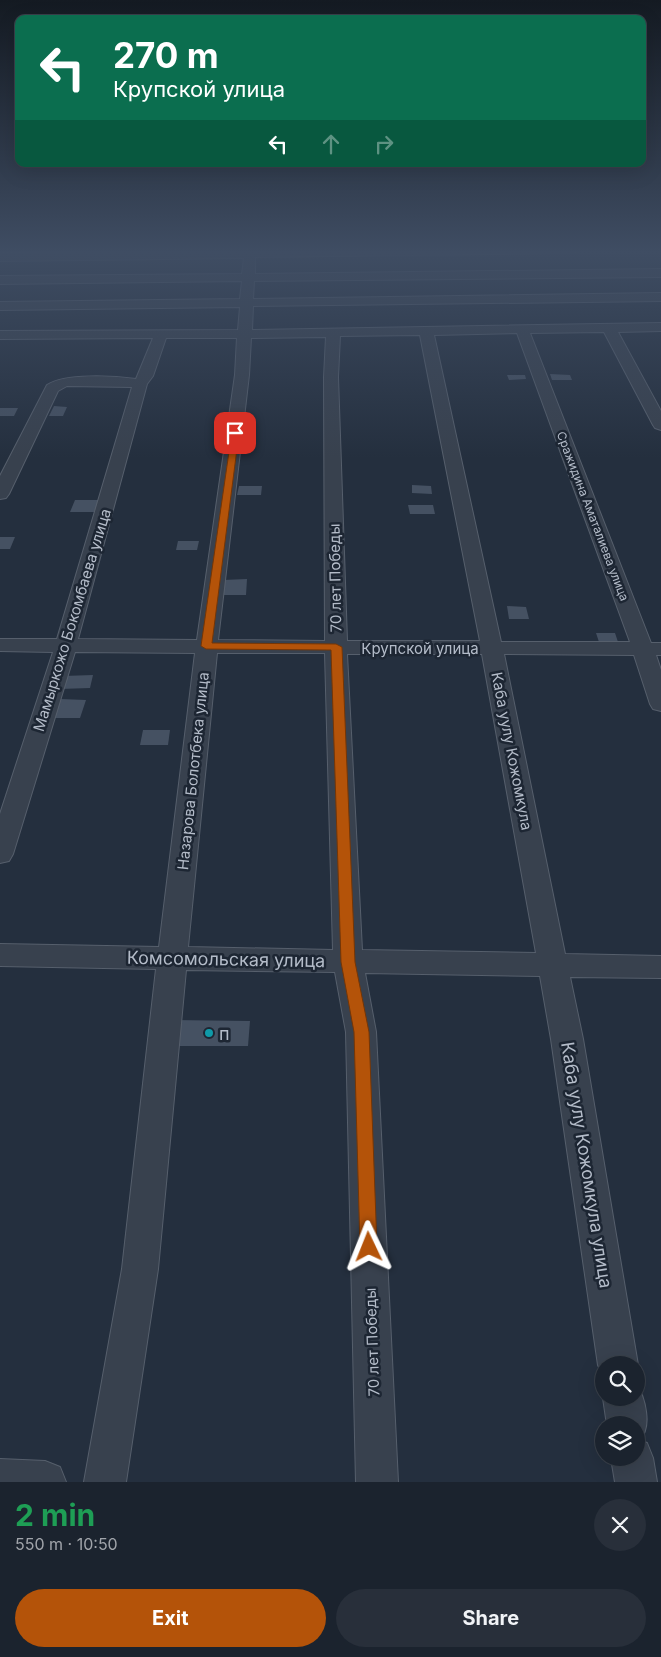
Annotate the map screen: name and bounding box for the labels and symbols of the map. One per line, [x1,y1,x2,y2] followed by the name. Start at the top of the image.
[214,412,256,454] pin
[554,429,632,603] street label: Сражидина Аматалиева улица
[29,506,115,734] street label: Мамыркожо Бокомбаева улица
[325,523,345,633] street label: 70 лет Победы
[361,639,479,658] street label: Крупской улица
[487,670,537,832] street label: Каба уулу Кожомкула
[173,671,213,871] street label: Назарова Болотбека улица
[127,947,325,971] street label: Комсомольская улица
[219,1023,230,1044] place label: п
[203,1027,215,1039] marker: п
[557,1040,617,1290] street label: Каба уулу Кожомкула улица
[342,1220,394,1272] position arrow
[361,1287,383,1397] street label: 70 лет Победы

